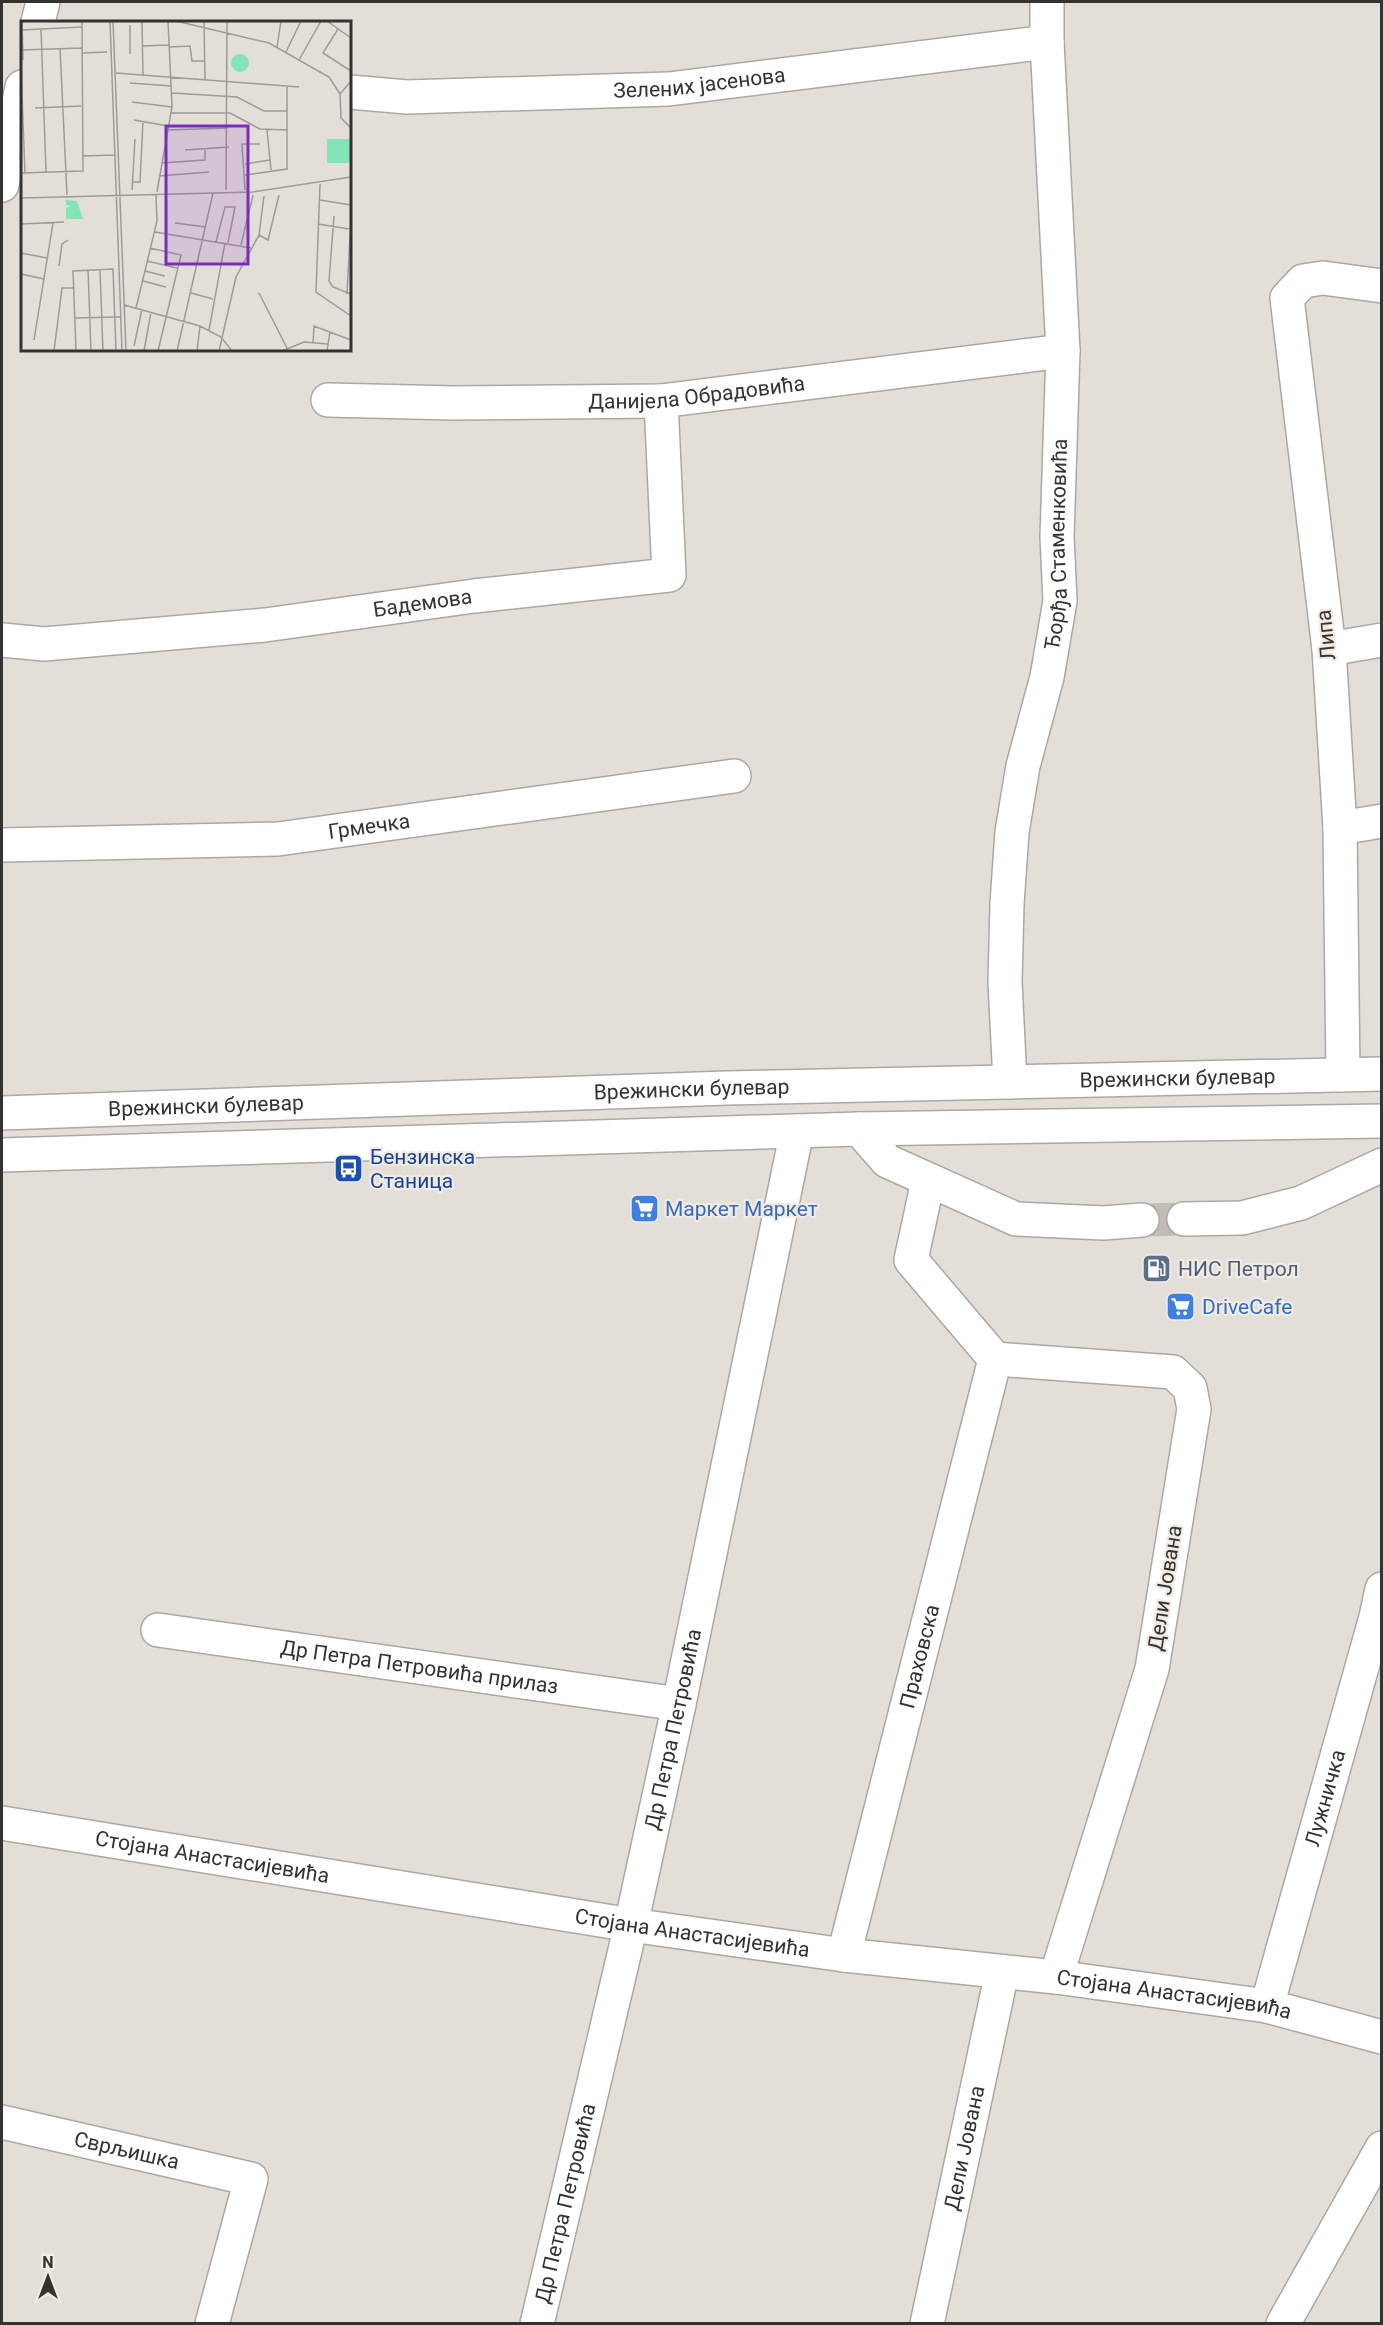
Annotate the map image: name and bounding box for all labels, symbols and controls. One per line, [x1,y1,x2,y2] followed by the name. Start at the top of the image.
[21,21,351,351] inset map
[613,63,787,103] street label: Зелених јасенова
[588,371,806,414] street label: Данијела Обрадовића
[1040,438,1072,652] street label: Ђорђа Стаменковића
[372,584,473,622] street label: Бадемова
[1311,609,1341,661] street label: Липа
[327,809,411,844] street label: Грмечка
[1079,1064,1276,1092] street label: Врежински булевар
[593,1075,790,1105] street label: Врежински булевар
[108,1091,304,1121] street label: Врежински булевар
[370,1145,475,1193] place label: Бензинска Станица
[333,1153,365,1185] bus stop icon: Бензинска Станица
[628,1193,660,1225] supermarket icon: Маркет Маркет
[665,1197,818,1221] place label: Маркет Маркет
[1141,1253,1173,1285] fuel station icon: НИС Петрол
[1178,1257,1299,1281] place label: НИС Петрол
[1165,1291,1197,1323] supermarket icon: DriveCafe
[1202,1295,1292,1319] place label: DriveCafe
[1143,1523,1187,1653] street label: Дели Јована
[895,1602,944,1711] street label: Праховска
[640,1627,706,1832] street label: Др Петра Петровића
[279,1636,560,1699] street label: Др Петра Петровића прилаз
[1300,1747,1350,1849] street label: Лужничка
[93,1826,331,1888] street label: Стојана Анастасијевића
[573,1904,811,1962] street label: Стојана Анастасијевића
[1055,1965,1294,2024] street label: Стојана Анастасијевића
[940,2083,989,2213] street label: Дели Јована
[530,2101,601,2306] street label: Др Петра Петровића
[72,2127,182,2174] street label: Сврљишка
[18,2247,78,2307] north arrow
[42,2253,54,2272] text: N

